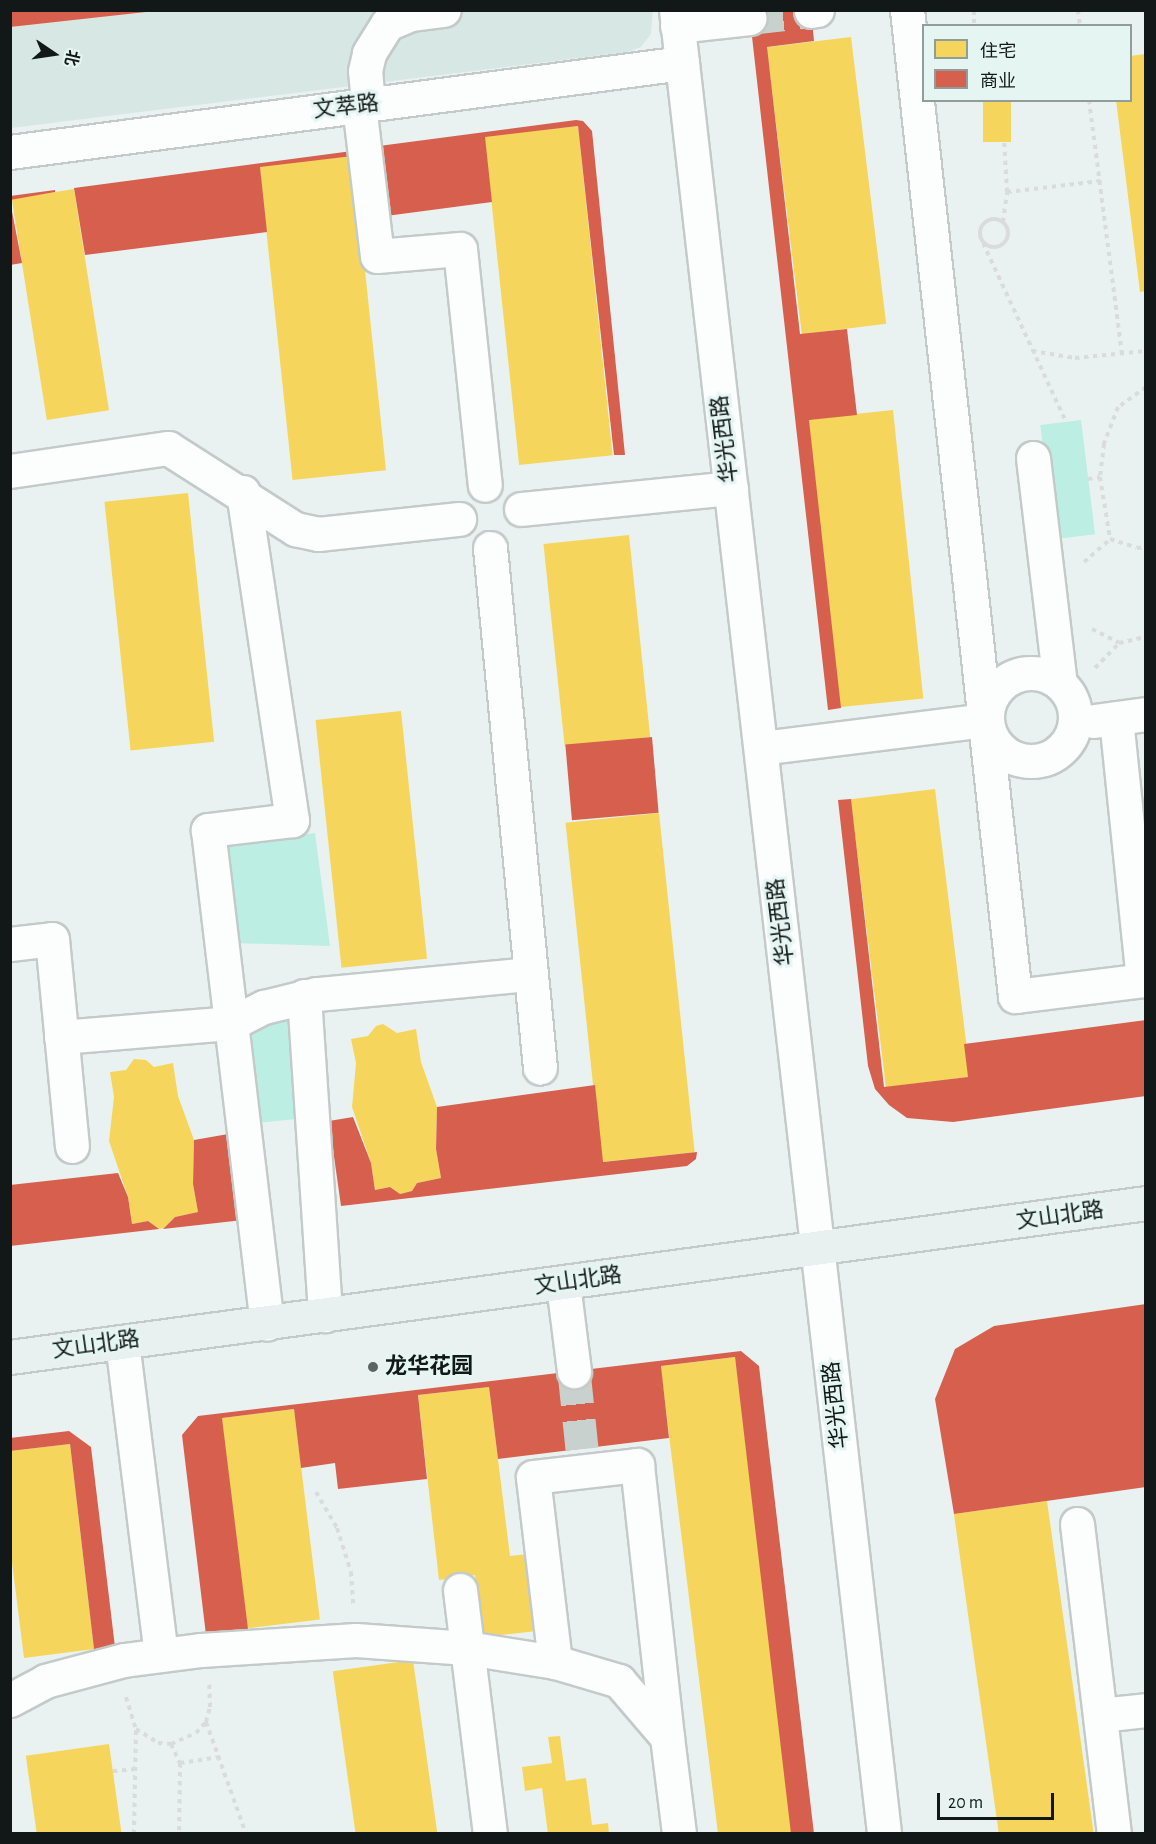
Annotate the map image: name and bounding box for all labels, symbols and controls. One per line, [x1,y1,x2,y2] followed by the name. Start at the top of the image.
[24,24,84,84] north arrow
[922,24,1132,102] legend
[980,43,1016,61] text: 住宅
[62,48,81,68] text: 北
[980,73,1016,91] text: 商业
[312,90,380,124] street label: 文萃路
[707,394,743,484] street label: 华光西路
[763,877,799,967] street label: 华光西路
[1015,1197,1105,1235] street label: 文山北路
[533,1262,623,1300] street label: 文山北路
[51,1326,141,1364] street label: 文山北路
[385,1354,473,1380] place label: 龙华花园
[366,1360,380,1374] marker: 龙华花园
[818,1360,854,1450] street label: 华光西路
[940,1781,1057,1819] scale bar
[948,1794,983,1812] text: 20 m

